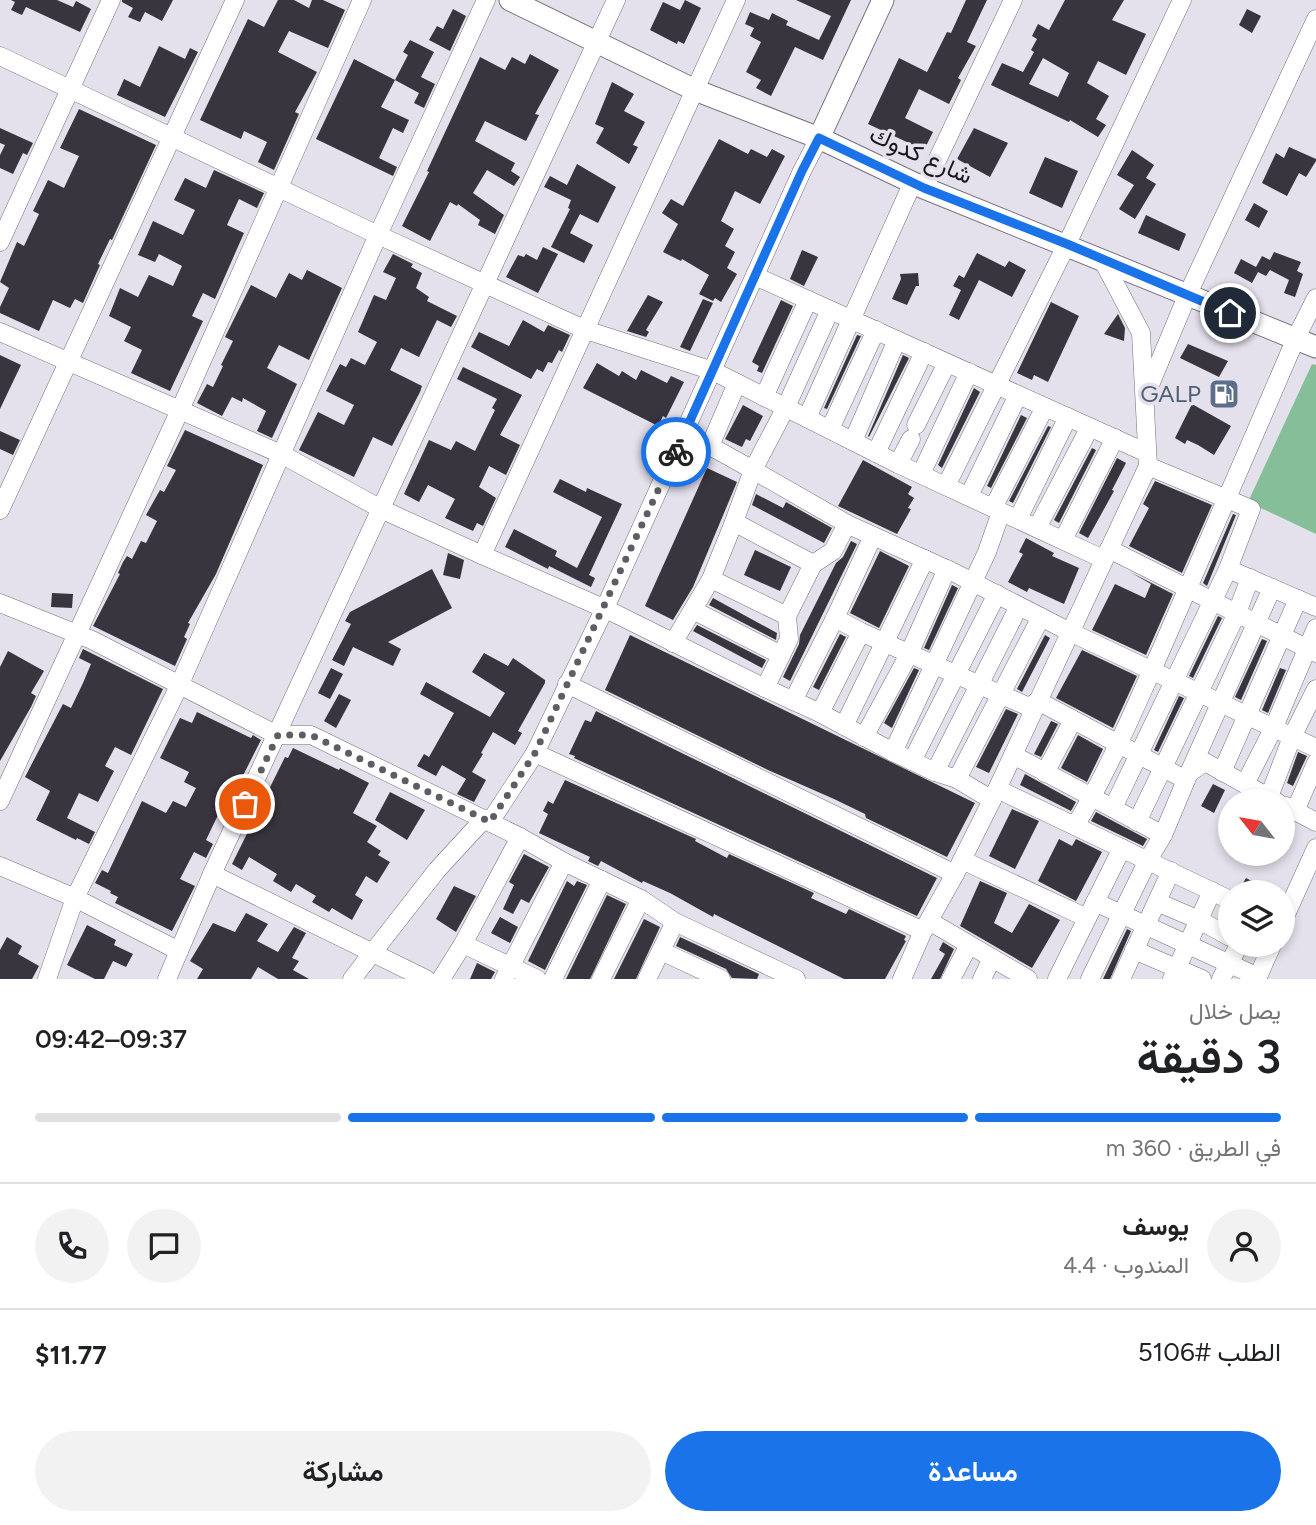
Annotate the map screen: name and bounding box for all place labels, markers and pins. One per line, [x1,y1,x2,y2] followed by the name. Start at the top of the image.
[1200,283,1260,343] pin
[1207,377,1241,411] fuel station icon: GALP
[1140,379,1201,408] place label: GALP
[215,774,275,834] pin

